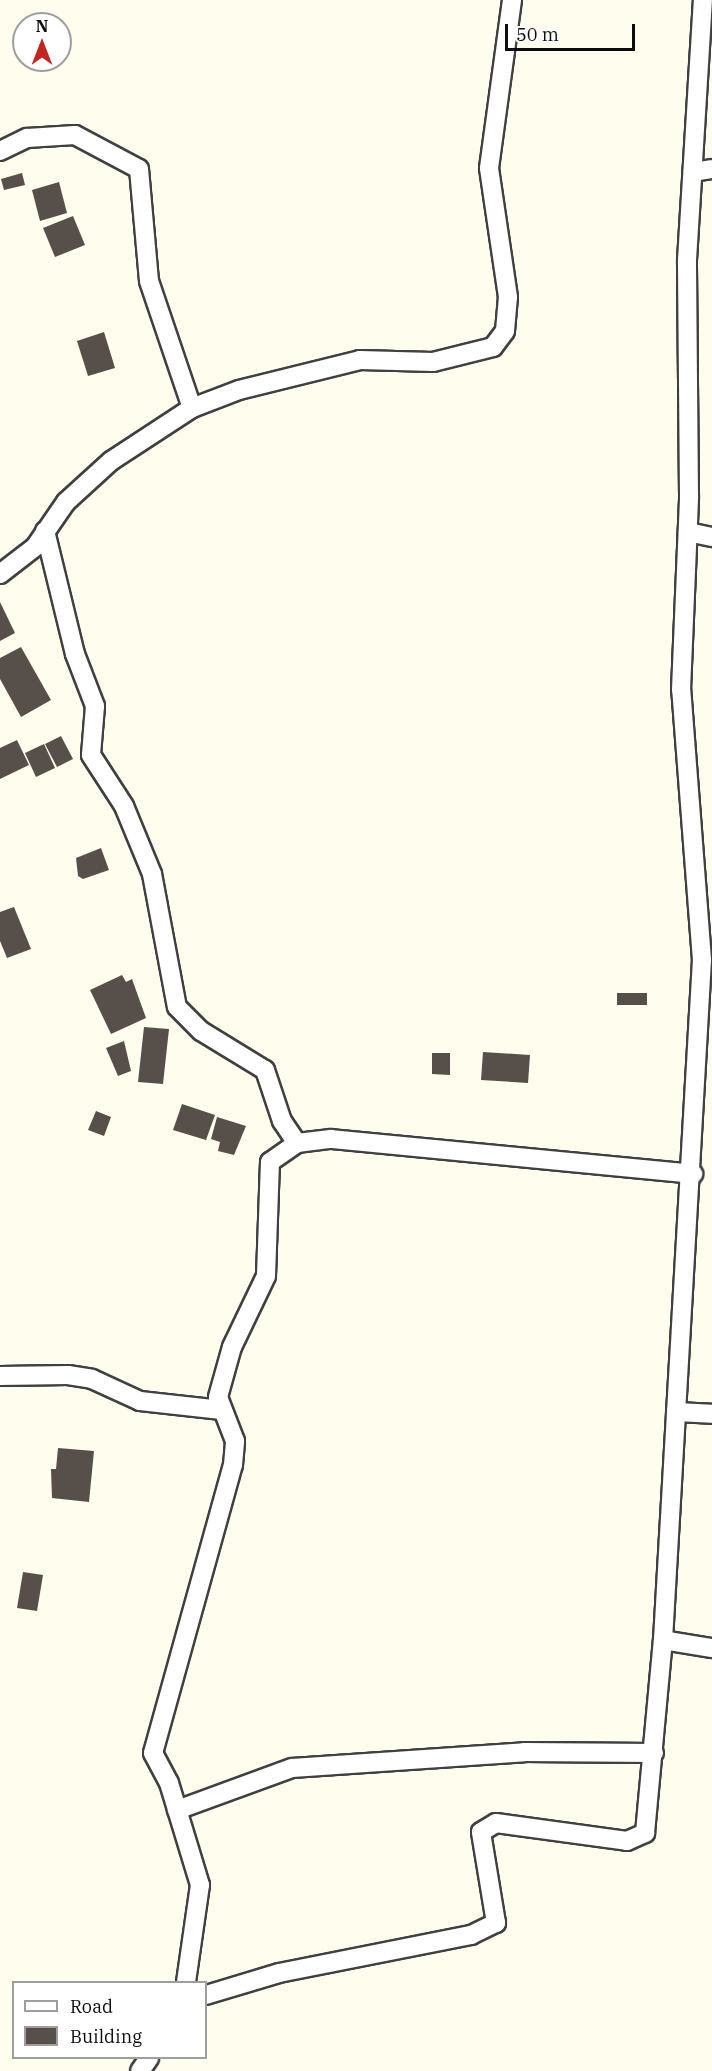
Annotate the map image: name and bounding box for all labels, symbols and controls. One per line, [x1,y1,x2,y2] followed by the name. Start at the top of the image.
[12,12,72,72] north arrow
[508,12,638,50] scale bar
[36,16,48,36] text: N
[516,23,559,46] text: 50 m
[12,1981,207,2059] legend
[70,1995,113,2018] text: Road
[70,2025,142,2048] text: Building

